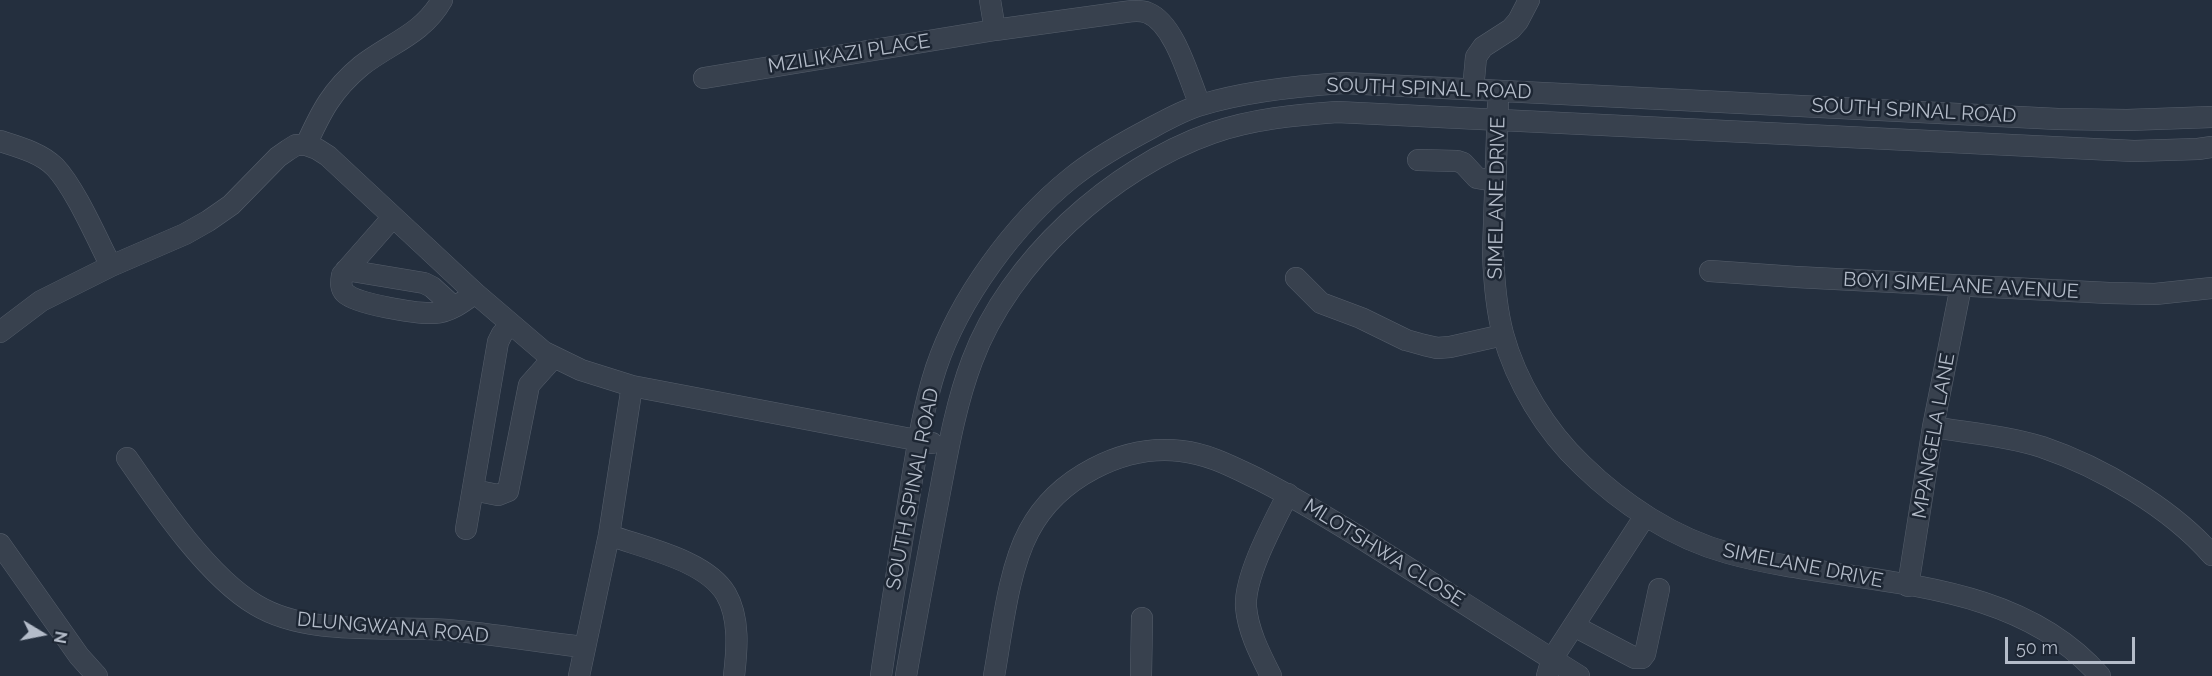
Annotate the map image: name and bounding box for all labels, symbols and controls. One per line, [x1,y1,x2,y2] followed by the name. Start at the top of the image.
[766,29,932,79] street label: MZILIKAZI PLACE
[1326,73,1532,105] street label: SOUTH SPINAL ROAD
[1811,94,2017,128] street label: SOUTH SPINAL ROAD
[1484,116,1510,280] street label: SIMELANE DRIVE
[1843,268,2079,304] street label: BOYI SIMELANE AVENUE
[1908,351,1960,521] street label: MPANGELA LANE
[882,386,944,592] street label: SOUTH SPINAL ROAD
[1299,494,1469,612] street label: MLOTSHWA CLOSE
[1721,539,1885,593] street label: SIMELANE DRIVE
[12,604,72,664] north arrow
[296,608,490,648] street label: DLUNGWANA ROAD
[2008,625,2138,663] scale bar
[50,630,71,645] text: N
[2016,637,2058,658] text: 50 m

